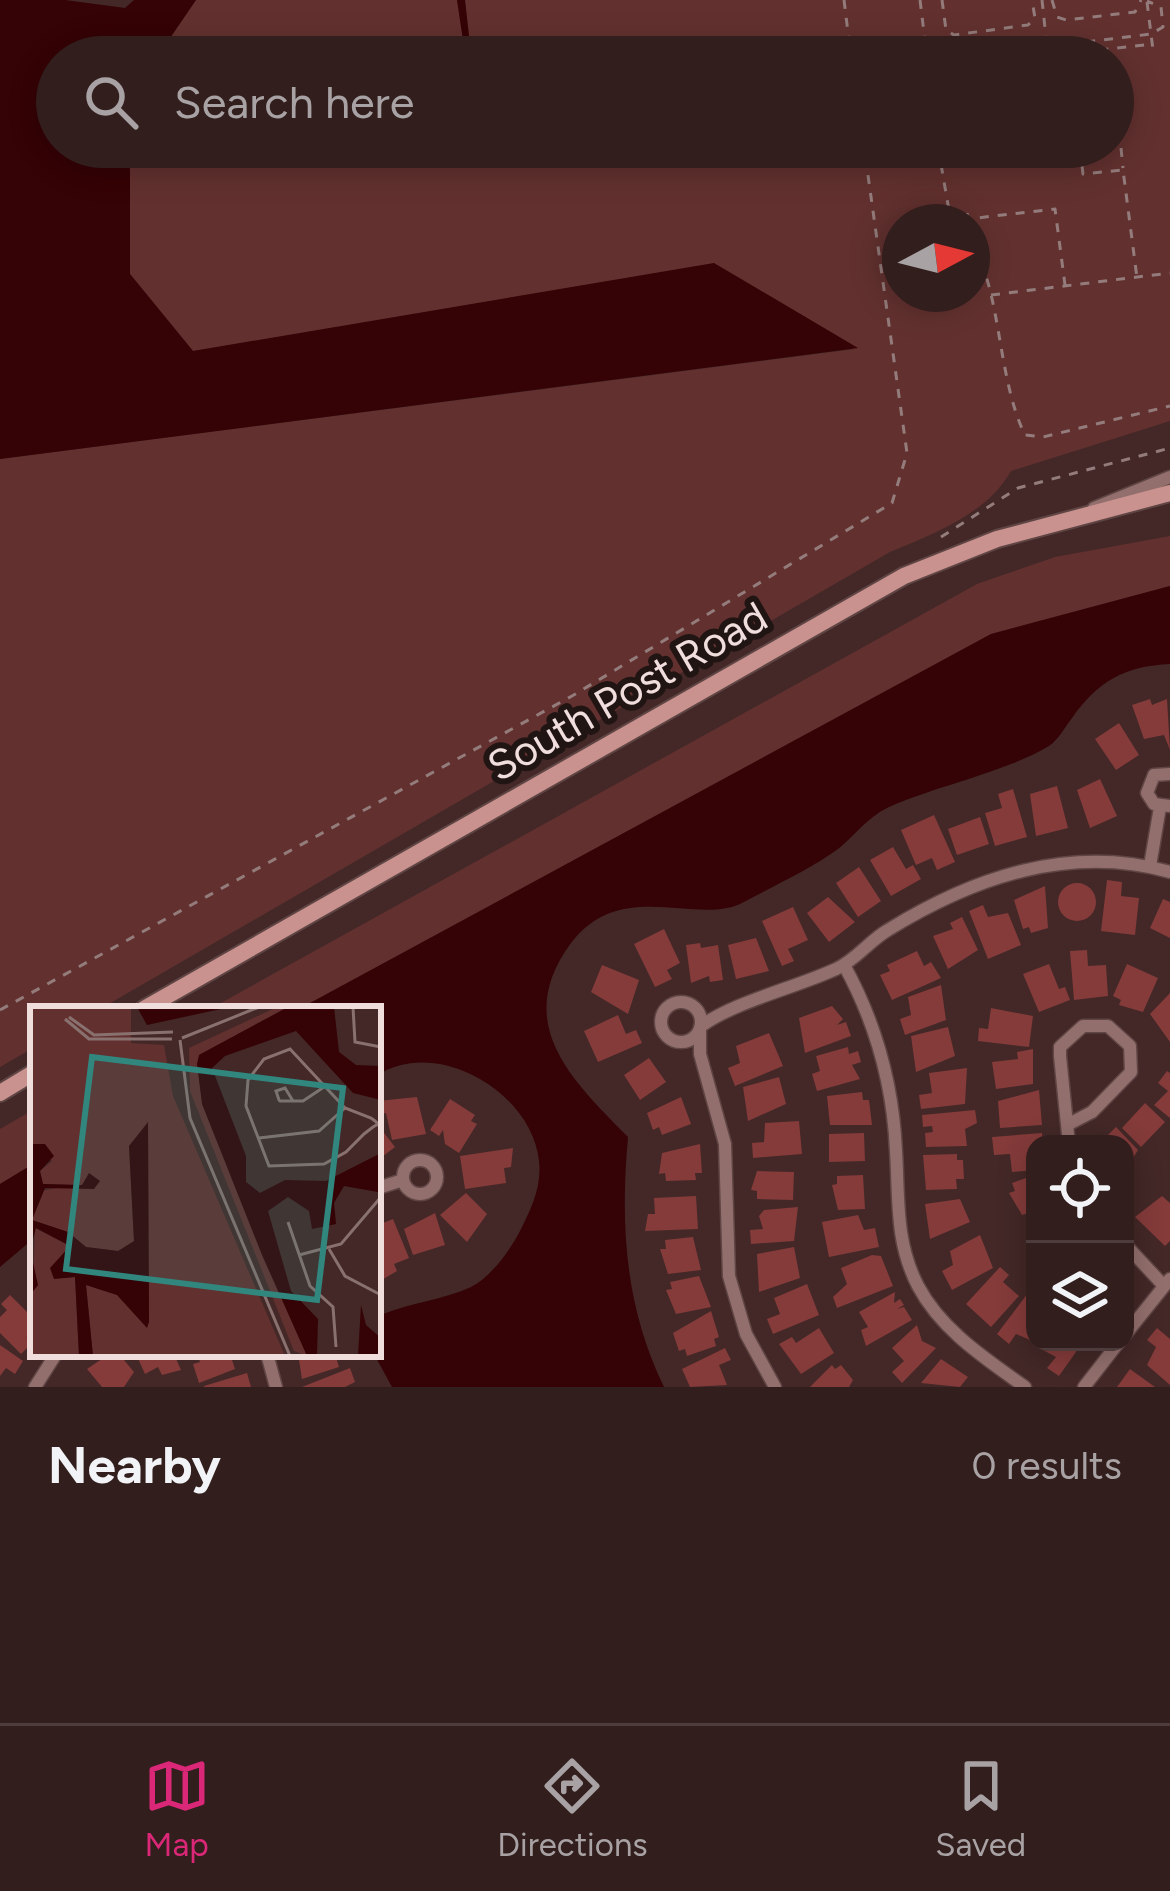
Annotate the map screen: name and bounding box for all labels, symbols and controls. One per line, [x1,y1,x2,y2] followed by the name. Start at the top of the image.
[36,36,1134,168] search box
[78,69,144,135] icon: search
[174,75,414,129] text: Search here
[882,204,990,312] north arrow
[479,591,776,792] street label: South Post Road
[30,1006,381,1357] inset map
[1026,1135,1134,1351] map controls
[1026,1135,1134,1243] button: locate
[1026,1243,1134,1351] button: layers
[48,1435,221,1496] text: Nearby
[971,1442,1122,1489] text: 0 results
[144,1753,210,1864] tab: Map
[497,1753,648,1864] tab: Directions
[935,1753,1026,1864] tab: Saved

